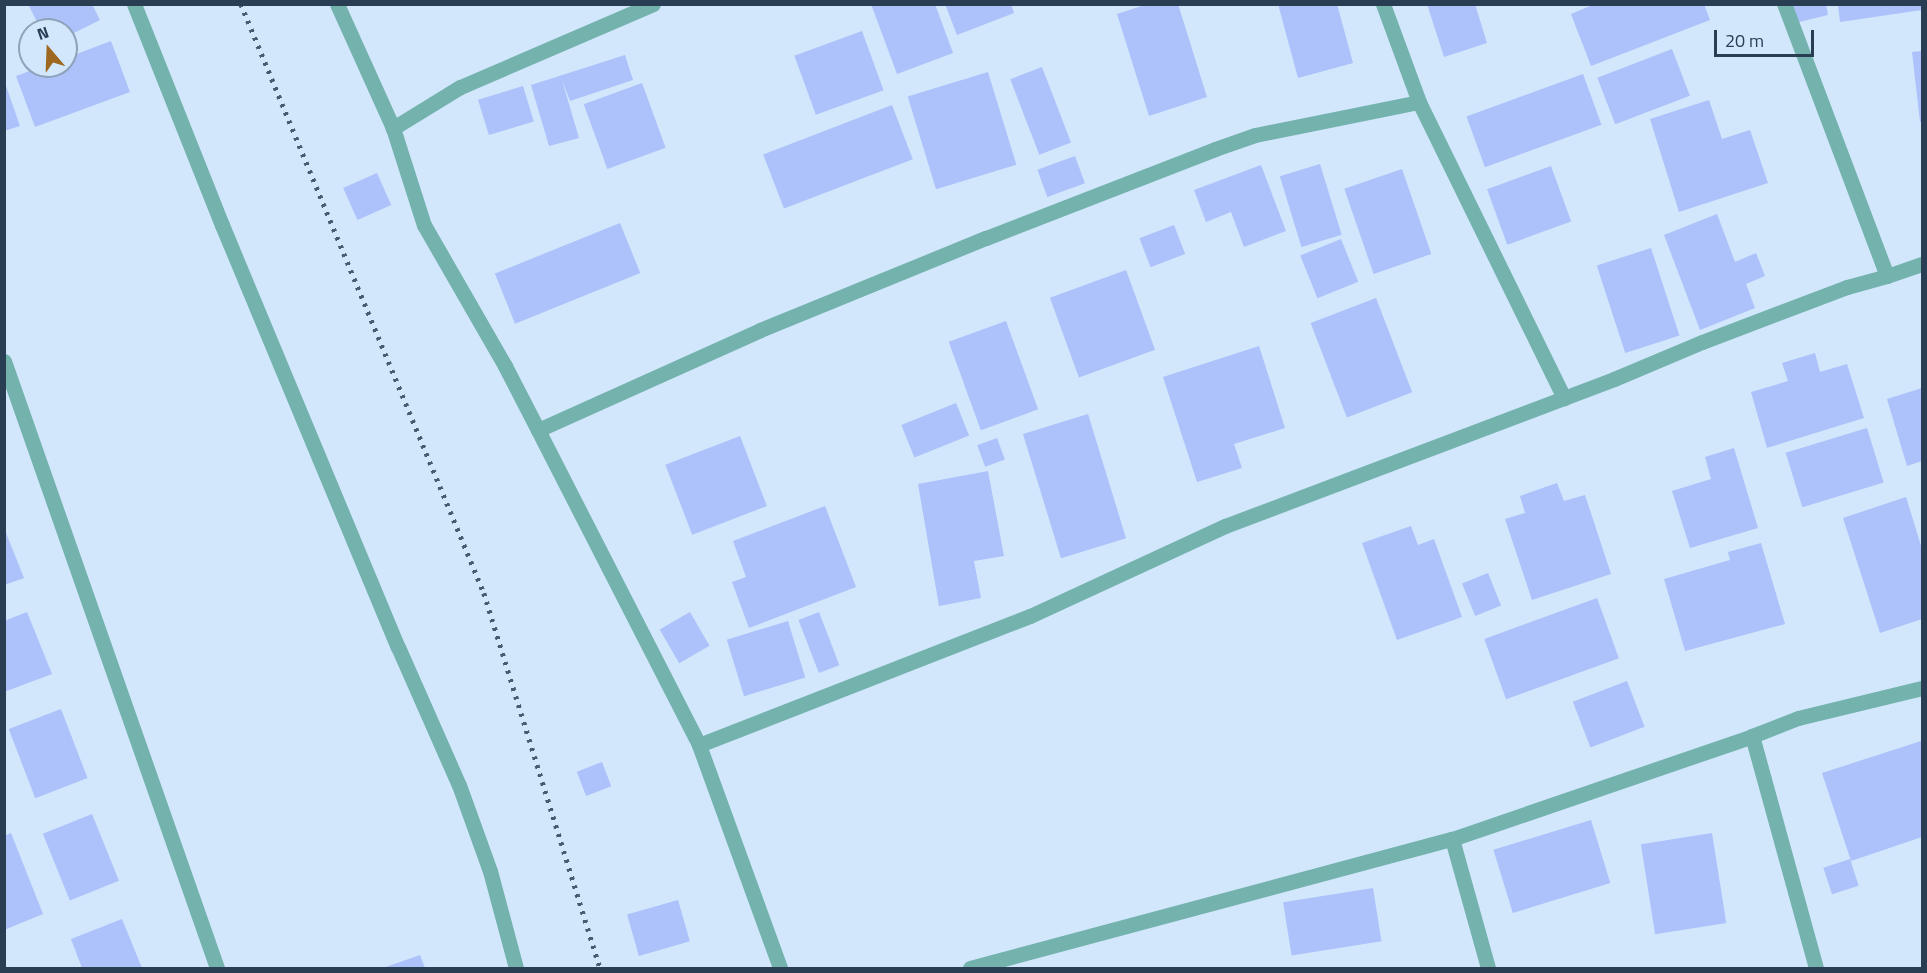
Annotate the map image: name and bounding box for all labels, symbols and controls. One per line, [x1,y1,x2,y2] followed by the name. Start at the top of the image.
[18,18,78,78] north arrow
[1717,18,1818,56] scale bar
[34,20,52,46] text: N
[1725,27,1764,54] text: 20 m

